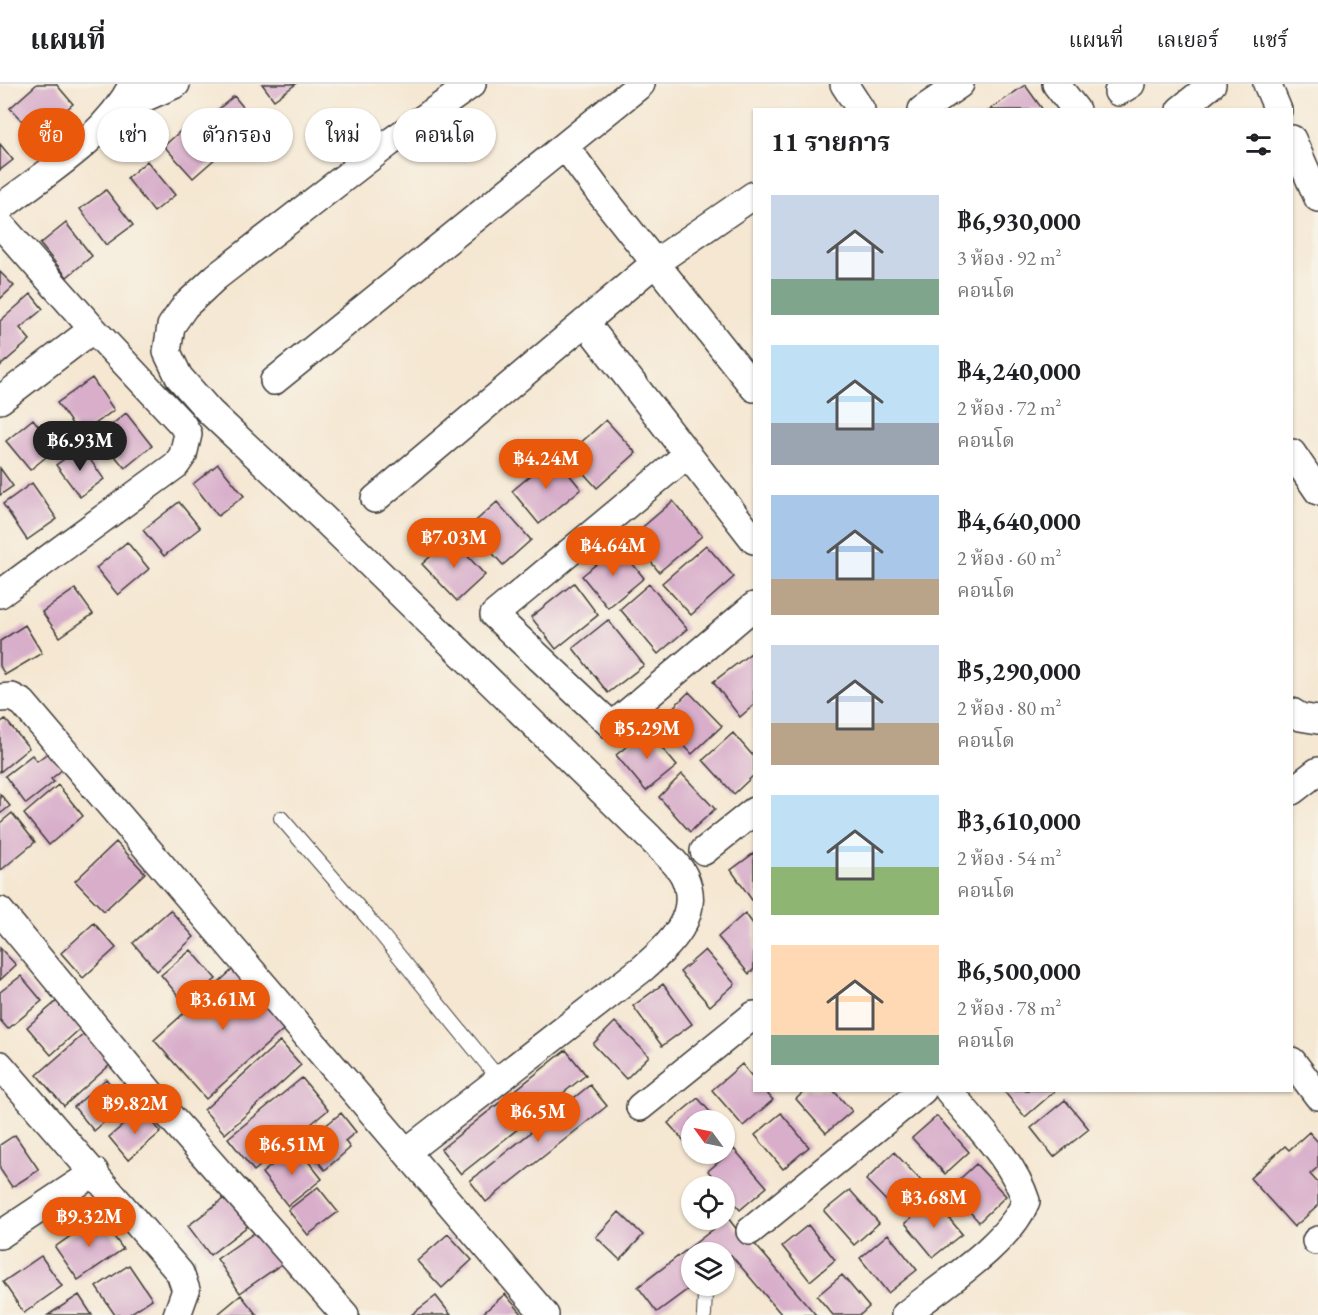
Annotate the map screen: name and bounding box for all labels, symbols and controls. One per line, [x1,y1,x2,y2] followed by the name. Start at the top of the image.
[30,21,106,57] text: แผนที่
[1069,26,1124,53] text: แผนที่
[1157,26,1219,53] text: เลเยอร์
[1252,26,1288,53] text: แชร์
[18,108,85,162] chip: ซื้อ
[97,108,169,162] chip: เช่า
[181,108,293,162] chip: ตัวกรอง
[305,108,381,162] chip: ใหม่
[393,108,496,162] chip: คอนโด
[771,125,890,159] text: 11 รายการ
[1242,128,1275,161] icon: filters
[957,204,1081,238] text: ฿6,930,000
[819,219,891,291] icon: home
[957,245,1062,271] text: 3 ห้อง · 92 m²
[957,277,1015,303] text: คอนโด
[957,354,1081,388] text: ฿4,240,000
[819,369,891,441] icon: home
[957,395,1062,421] text: 2 ห้อง · 72 m²
[31,421,129,472] pin: ฿6.93M
[47,427,113,453] text: ฿6.93M
[957,427,1015,453] text: คอนโด
[497,439,595,490] pin: ฿4.24M
[513,445,579,471] text: ฿4.24M
[957,504,1081,538] text: ฿4,640,000
[405,518,503,569] pin: ฿7.03M
[819,519,891,591] icon: home
[421,524,487,550] text: ฿7.03M
[564,526,662,577] pin: ฿4.64M
[580,532,646,558] text: ฿4.64M
[957,545,1062,571] text: 2 ห้อง · 60 m²
[957,577,1015,603] text: คอนโด
[957,654,1081,688] text: ฿5,290,000
[819,669,891,741] icon: home
[957,695,1062,721] text: 2 ห้อง · 80 m²
[598,709,696,760] pin: ฿5.29M
[614,715,680,741] text: ฿5.29M
[957,727,1015,753] text: คอนโด
[957,804,1081,838] text: ฿3,610,000
[819,819,891,891] icon: home
[957,845,1062,871] text: 2 ห้อง · 54 m²
[957,877,1015,903] text: คอนโด
[957,954,1081,988] text: ฿6,500,000
[819,969,891,1041] icon: home
[174,980,272,1031] pin: ฿3.61M
[190,986,256,1012] text: ฿3.61M
[957,995,1062,1021] text: 2 ห้อง · 78 m²
[957,1027,1015,1053] text: คอนโด
[86,1084,184,1135] pin: ฿9.82M
[102,1090,168,1116] text: ฿9.82M
[496,1092,580,1143] pin: ฿6.5M
[510,1098,566,1124] text: ฿6.5M
[681,1110,735,1164] north arrow
[681,1110,735,1296] map controls
[243,1125,341,1176] pin: ฿6.51M
[259,1131,325,1157] text: ฿6.51M
[681,1176,735,1230] button: locate
[885,1178,983,1229] pin: ฿3.68M
[901,1184,967,1210] text: ฿3.68M
[40,1197,138,1248] pin: ฿9.32M
[56,1203,122,1229] text: ฿9.32M
[681,1242,735,1296] button: layers

